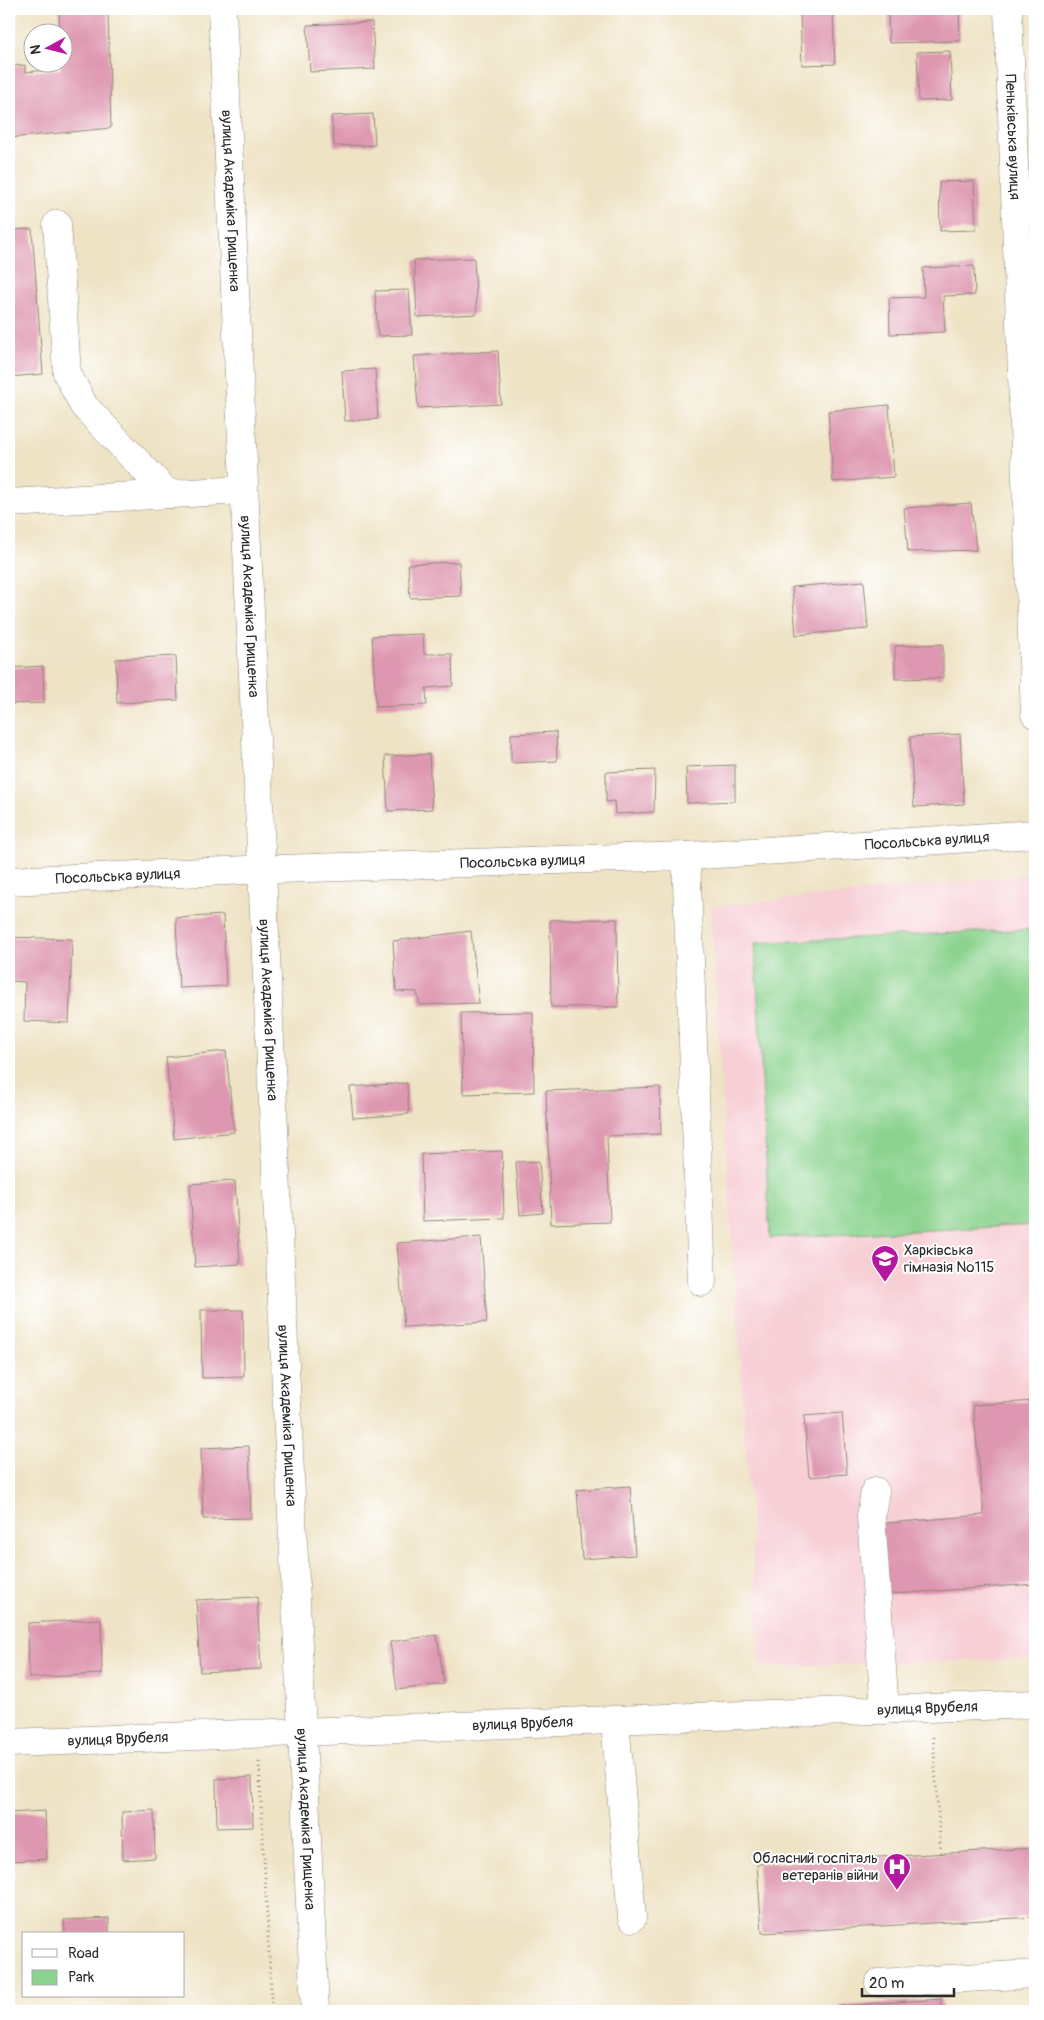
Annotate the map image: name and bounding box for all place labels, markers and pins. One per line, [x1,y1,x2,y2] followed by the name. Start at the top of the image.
[904,1241,994,1277] place label: Харківська гімназія №115
[870,1244,900,1283] school or university icon: Харківська гімназія №115
[752,1849,878,1885] place label: Обласний госпіталь ветеранів війни
[882,1852,912,1891] hospital icon: Обласний госпіталь ветеранів війни

